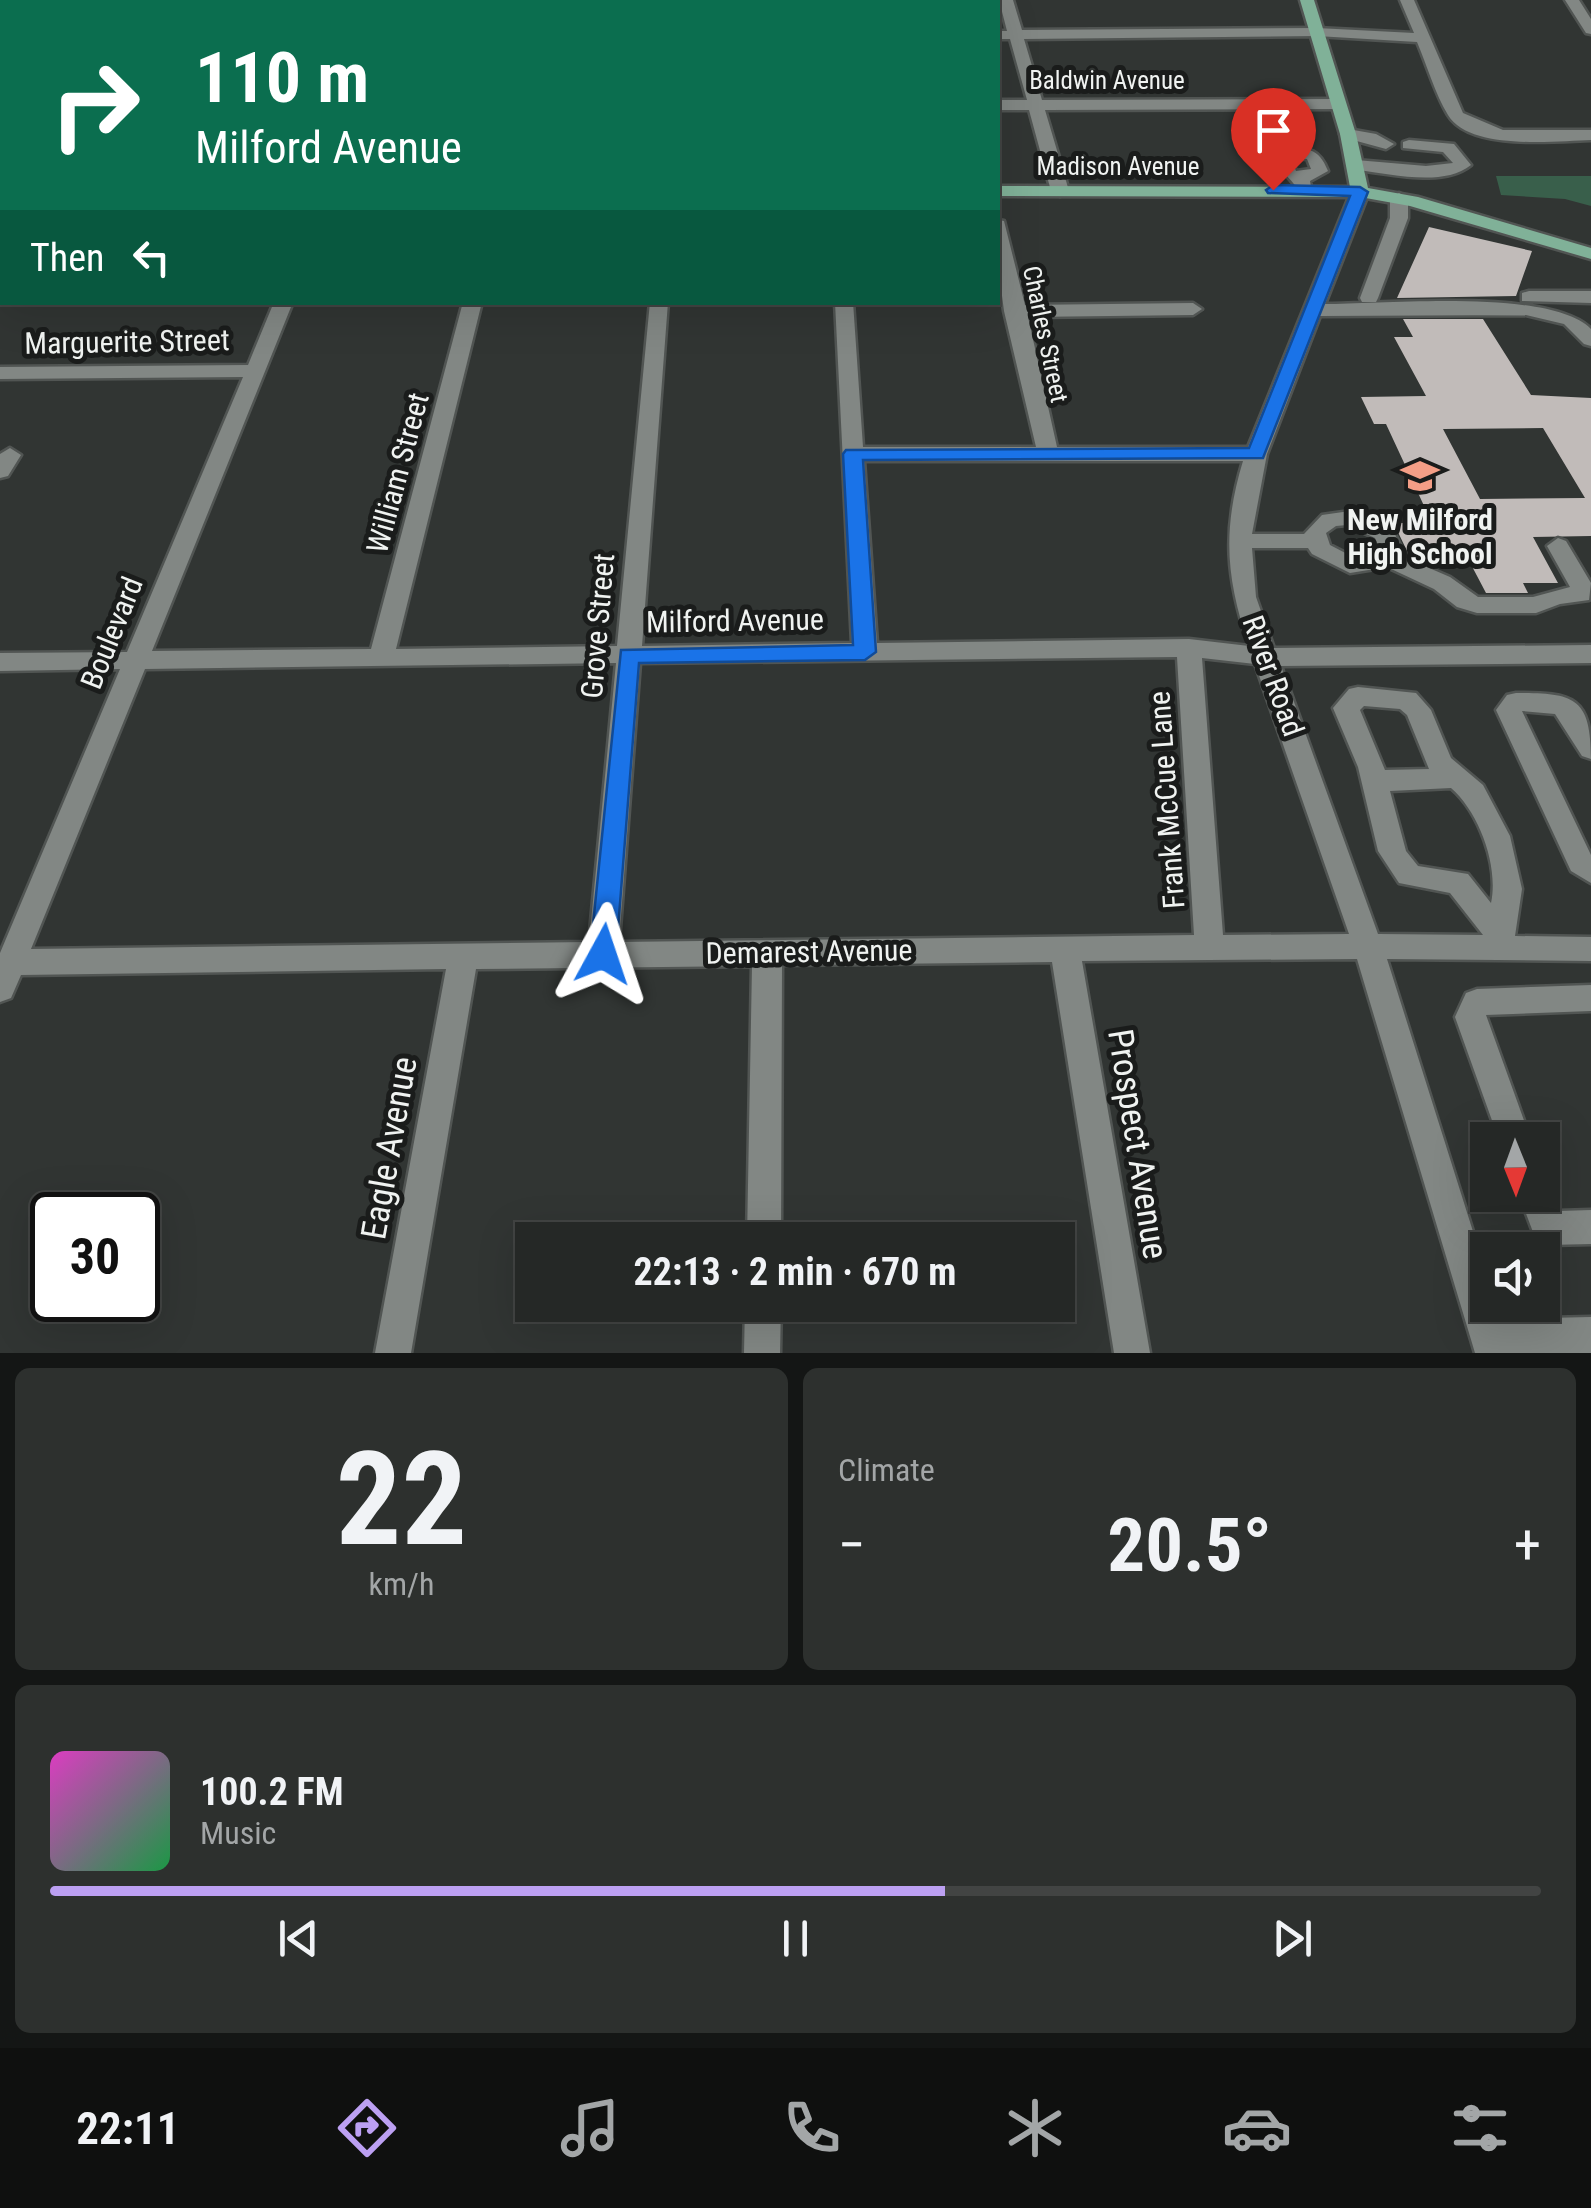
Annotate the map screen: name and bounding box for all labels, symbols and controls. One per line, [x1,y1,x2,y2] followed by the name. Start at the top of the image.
[195,37,369,119] text: 110 m
[30,40,160,170] icon: right
[1029,66,1185,95] street label: Baldwin Avenue
[1231,88,1316,191] pin
[1246,103,1301,158] icon: arrive
[195,121,462,174] text: Milford Avenue
[1037,152,1199,181] street label: Madison Avenue
[124,230,179,285] icon: left
[30,236,104,280] text: Then
[1017,263,1074,405] street label: Charles Street
[24,322,230,361] street label: Marguerite Street
[359,389,436,557] street label: William Street
[1399,455,1441,497] school or university icon: New Milford High School
[1347,502,1493,571] place label: New Milford High School
[574,552,621,700] street label: Grove Street
[73,572,150,694] street label: Boulevard
[646,601,824,640] street label: Milford Avenue
[1236,611,1311,741] street label: River Road
[1141,690,1192,910] street label: Frank McCue Lane
[551,902,655,1006] position arrow
[705,932,913,971] street label: Demarest Avenue
[1099,1026,1176,1262] street label: Prospect Avenue
[353,1054,426,1243] street label: Eagle Avenue
[1470,1122,1560,1212] north arrow
[1470,1122,1560,1322] map controls
[30,1192,160,1322] speed limit sign: 30
[1470,1232,1560,1322] button: sound
[634,1250,956,1294] text: 22:13 · 2 min · 670 m
[336,1423,467,1576] text: 22
[838,1451,935,1489] text: Climate
[1107,1501,1272,1589] text: 20.5°
[838,1513,866,1577] text: −
[1514,1513,1541,1577] text: +
[369,1565,434,1603] text: km/h
[200,1770,344,1814] text: 100.2 FM
[200,1814,276,1852] text: Music
[271,1911,326,1966] icon: previous
[768,1911,823,1966] icon: pause
[1265,1911,1320,1966] icon: next
[332,2093,402,2163] icon: directions
[555,2093,625,2163] icon: music
[777,2093,847,2163] icon: phone
[1000,2093,1070,2163] icon: climate
[1222,2093,1292,2163] icon: car
[1445,2093,1515,2163] icon: filters
[76,2102,180,2155] text: 22:11

